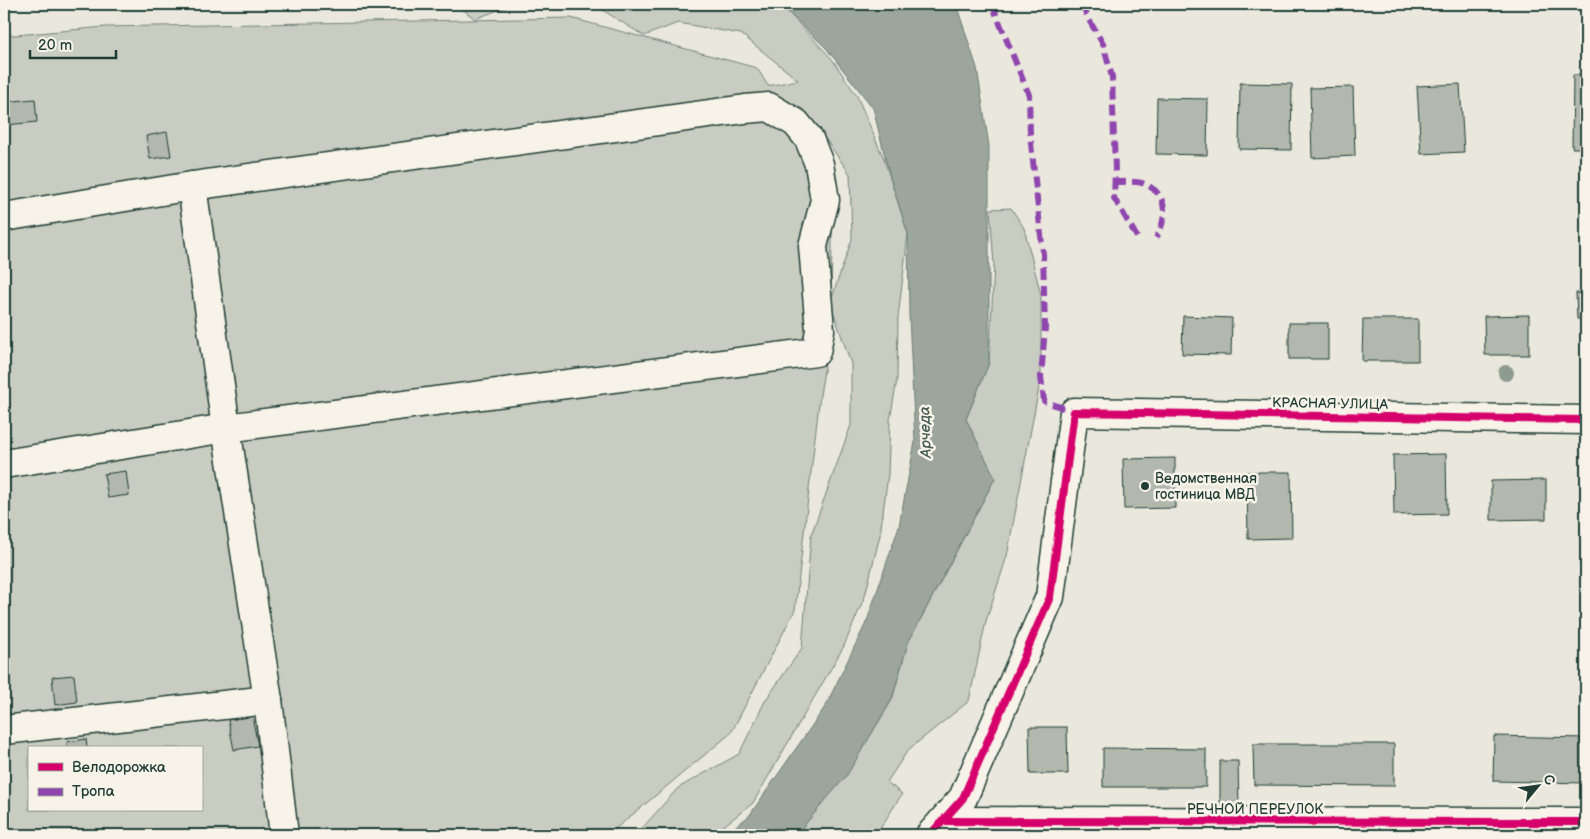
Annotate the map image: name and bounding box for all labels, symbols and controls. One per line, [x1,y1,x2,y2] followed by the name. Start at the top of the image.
[30,28,116,60] scale bar
[38,36,72,55] text: 20 m
[1272,394,1389,413] street label: КРАСНАЯ УЛИЦА
[915,406,936,459] water label: Арчеда
[1155,470,1257,503] place label: Ведомственная гостиница МВД
[1139,480,1151,492] marker: Ведомственная гостиница МВД
[28,746,202,812] legend
[72,758,166,777] text: Велодорожка
[1512,762,1562,812] north arrow
[1539,772,1559,789] text: С
[72,782,115,801] text: Тропа
[1187,801,1324,818] street label: РЕЧНОЙ ПЕРЕУЛОК

